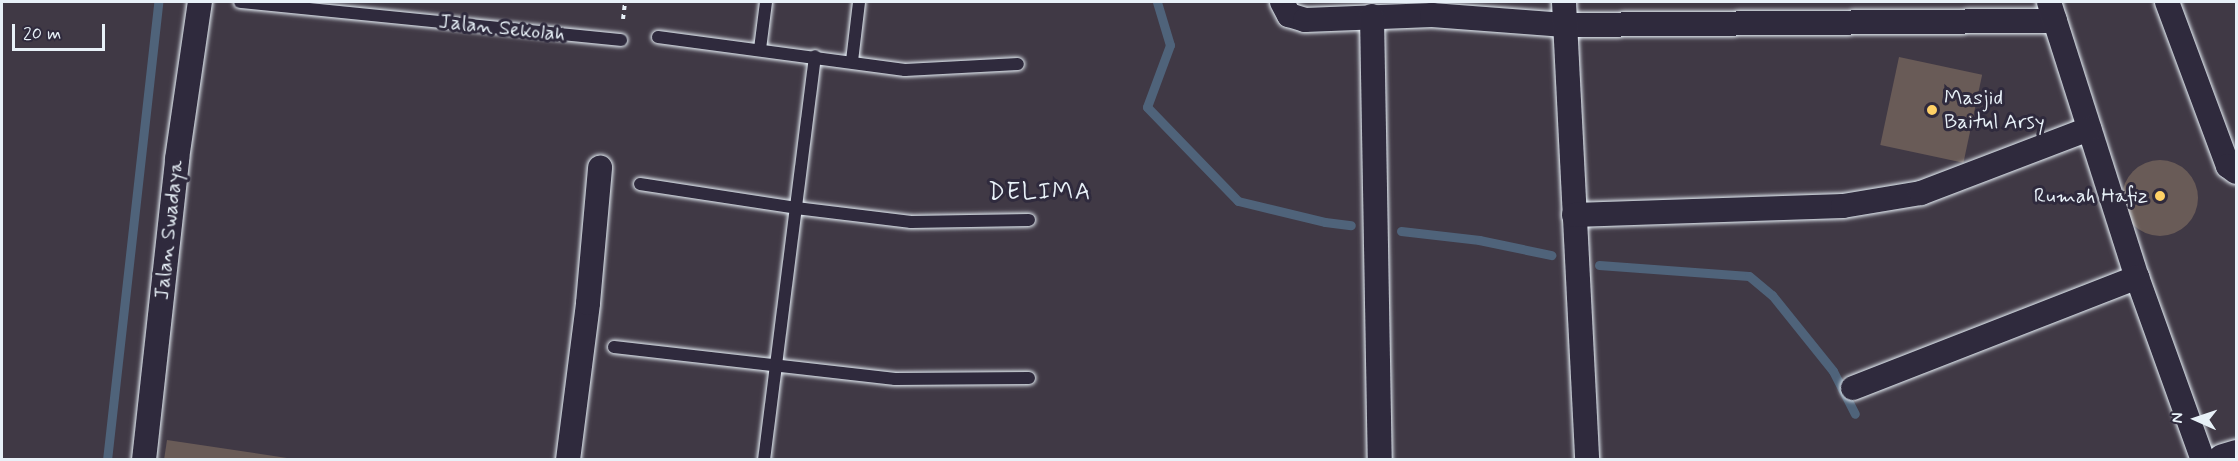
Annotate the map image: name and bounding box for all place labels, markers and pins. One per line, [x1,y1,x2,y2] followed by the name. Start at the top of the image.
[1944,85,2046,135] place label: Masjid Baitul Arsy
[1925,103,1939,117] marker: Masjid Baitul Arsy
[2035,183,2148,209] place label: Rumah Hafiz
[2153,189,2167,203] marker: Rumah Hafiz

